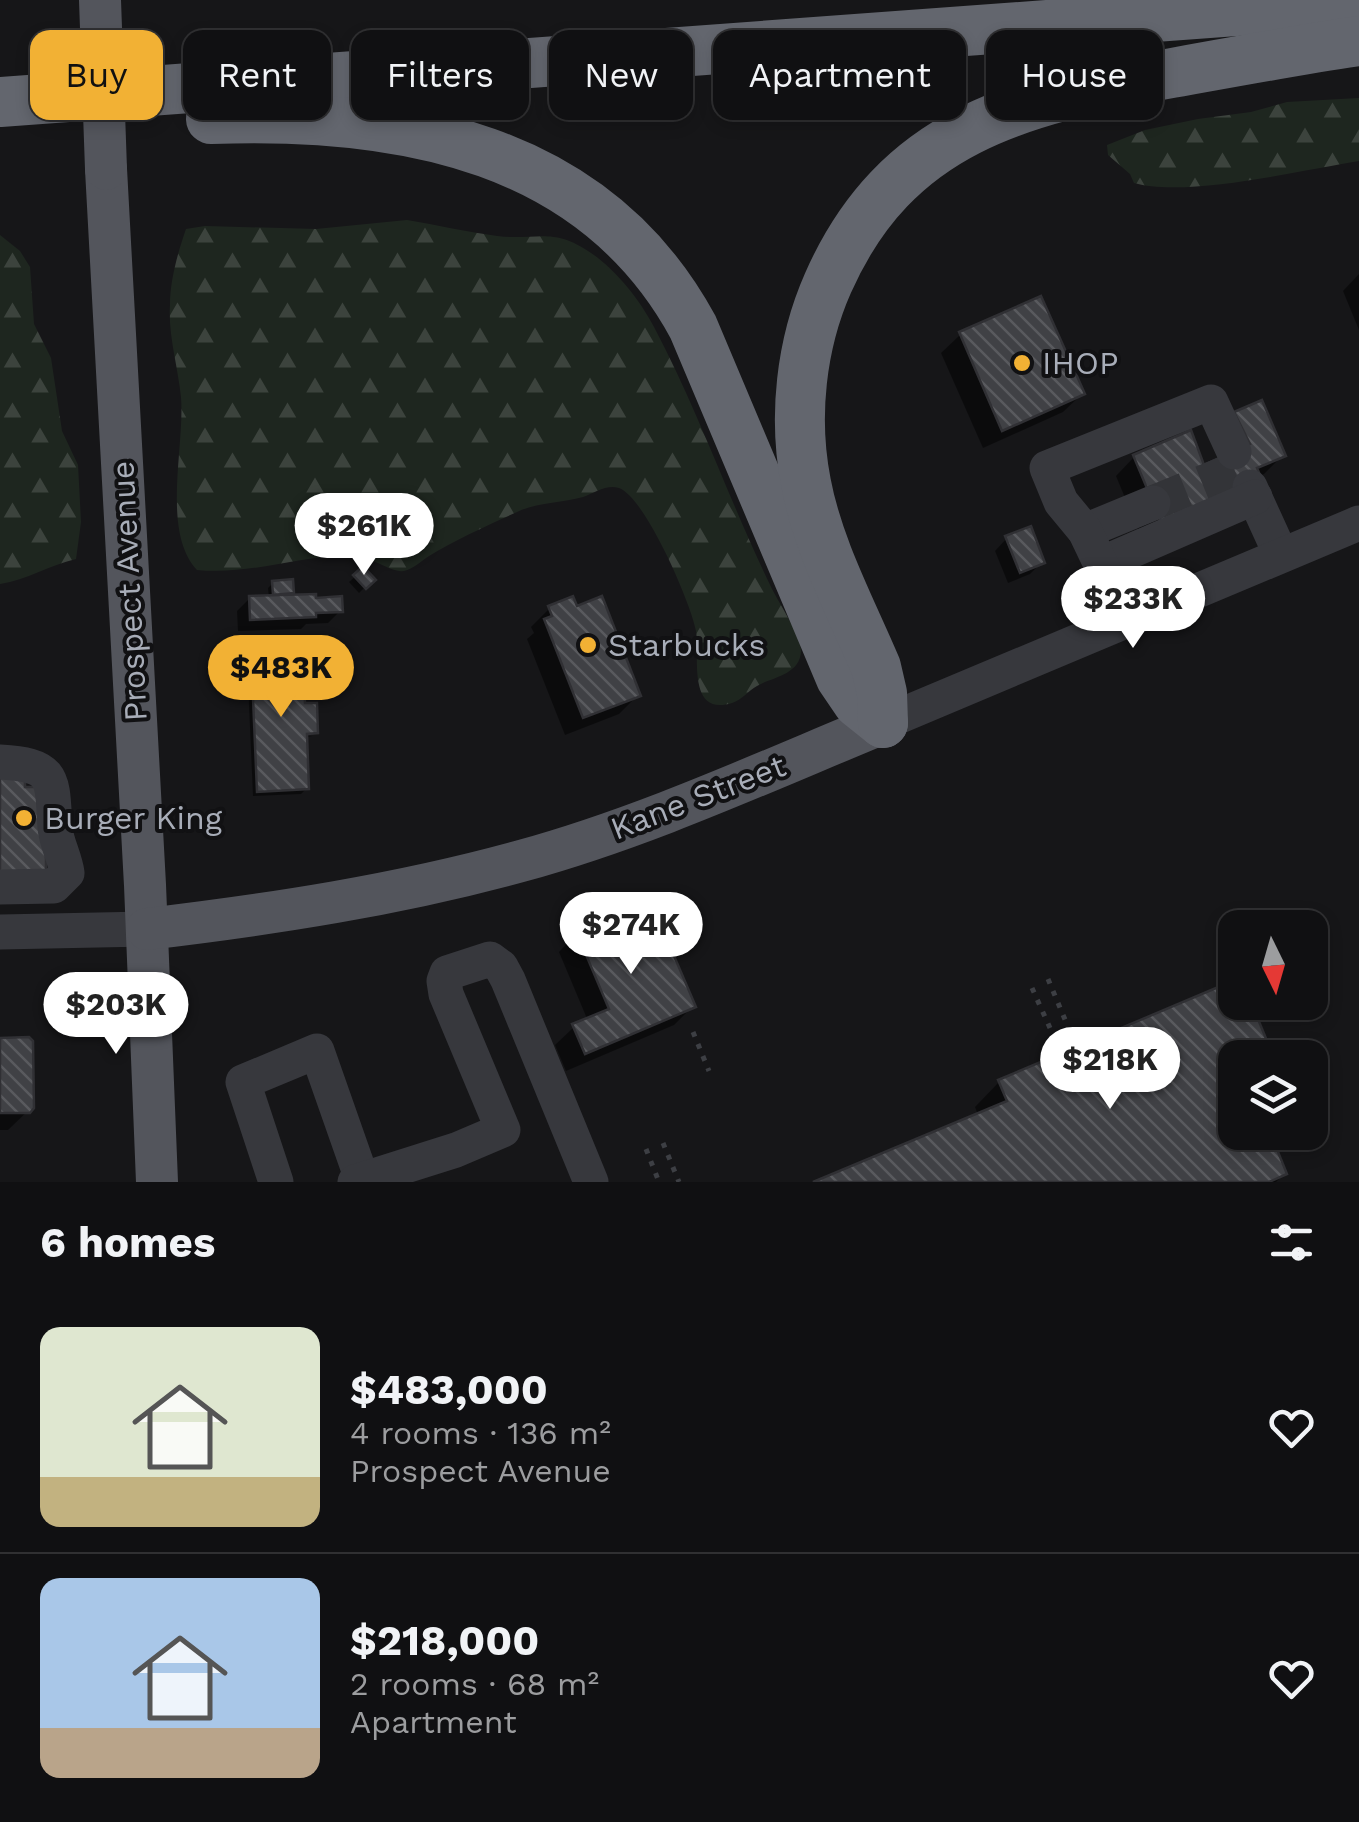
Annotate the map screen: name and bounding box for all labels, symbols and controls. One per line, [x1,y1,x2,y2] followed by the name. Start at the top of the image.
[30,30,163,120] chip: Buy
[183,30,331,120] chip: Rent
[351,30,529,120] chip: Filters
[549,30,693,120] chip: New
[713,30,966,120] chip: Apartment
[986,30,1163,120] chip: House
[1042,344,1118,382] place label: IHOP
[1011,352,1033,374] marker: IHOP
[103,460,155,722] street label: Prospect Avenue
[294,493,434,578] pin: $261K
[317,506,411,544] text: $261K
[1063,566,1203,651] pin: $233K
[1083,579,1183,617] text: $233K
[608,626,765,664] place label: Starbucks
[577,634,599,656] marker: Starbucks
[211,635,351,720] pin: $483K
[230,648,332,686] text: $483K
[605,746,791,848] street label: Kane Street
[44,799,223,837] place label: Burger King
[13,807,35,829] marker: Burger King
[561,892,701,977] pin: $274K
[582,905,680,943] text: $274K
[1218,910,1328,1020] north arrow
[1218,910,1328,1150] map controls
[46,972,186,1057] pin: $203K
[65,985,167,1023] text: $203K
[1040,1027,1180,1112] pin: $218K
[1062,1040,1158,1078] text: $218K
[1218,1040,1328,1150] button: layers
[1264,1215,1319,1270] icon: filters
[40,1218,215,1267] text: 6 homes
[350,1365,548,1414] text: $483,000
[120,1367,240,1487] icon: home
[1264,1400,1319,1455] icon: heart
[350,1414,611,1452] text: 4 rooms · 136 m²
[350,1452,611,1490] text: Prospect Avenue
[350,1616,539,1665] text: $218,000
[120,1618,240,1738] icon: home
[1264,1651,1319,1706] icon: heart
[350,1665,599,1703] text: 2 rooms · 68 m²
[350,1703,517,1741] text: Apartment

